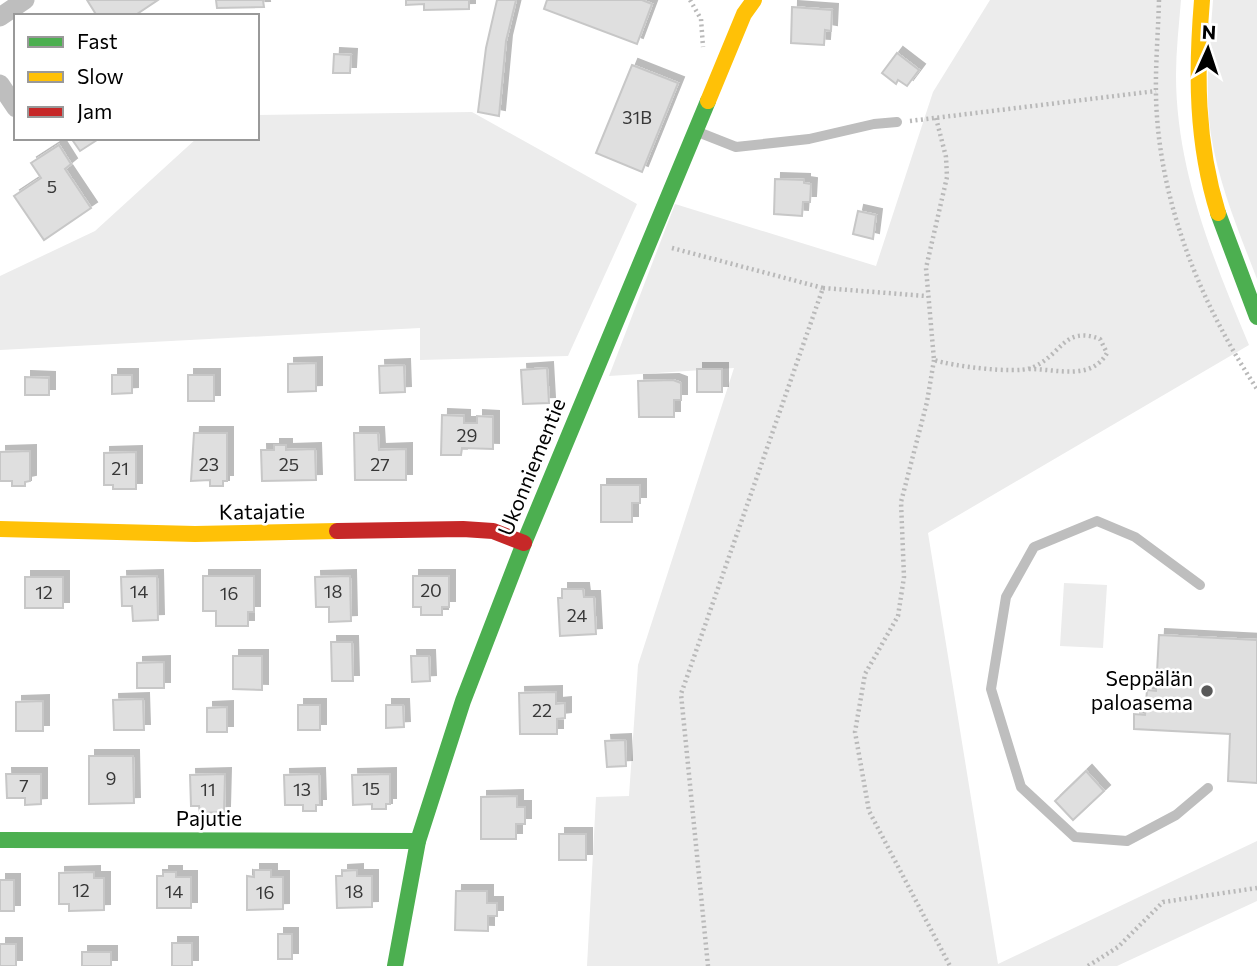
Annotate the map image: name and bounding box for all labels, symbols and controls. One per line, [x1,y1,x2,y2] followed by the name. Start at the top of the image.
[14,14,259,140] legend
[1173,14,1243,84] north arrow
[1201,20,1217,43] text: N
[77,28,118,53] text: Fast
[77,63,124,88] text: Slow
[77,98,112,123] text: Jam
[622,106,652,128] house number: 31B
[47,175,57,197] house number: 5
[492,394,570,539] street label: Ukonniementie
[457,424,477,446] house number: 29
[199,453,219,475] house number: 23
[279,453,299,475] house number: 25
[370,453,390,475] house number: 27
[111,457,129,479] house number: 21
[219,497,305,524] street label: Katajatie
[420,579,442,601] house number: 20
[130,580,148,602] house number: 14
[324,580,342,602] house number: 18
[35,581,53,603] house number: 12
[220,582,238,604] house number: 16
[567,604,587,626] house number: 24
[1091,665,1193,714] place label: Seppälän paloasema
[1199,683,1215,699] marker: Seppälän paloasema
[532,699,552,721] house number: 22
[106,767,116,789] house number: 9
[19,774,29,796] house number: 7
[362,777,380,799] house number: 15
[200,778,216,800] house number: 11
[293,778,311,800] house number: 13
[176,805,242,830] street label: Pajutie
[72,879,90,901] house number: 12
[165,880,183,902] house number: 14
[345,880,363,902] house number: 18
[256,881,274,903] house number: 16

